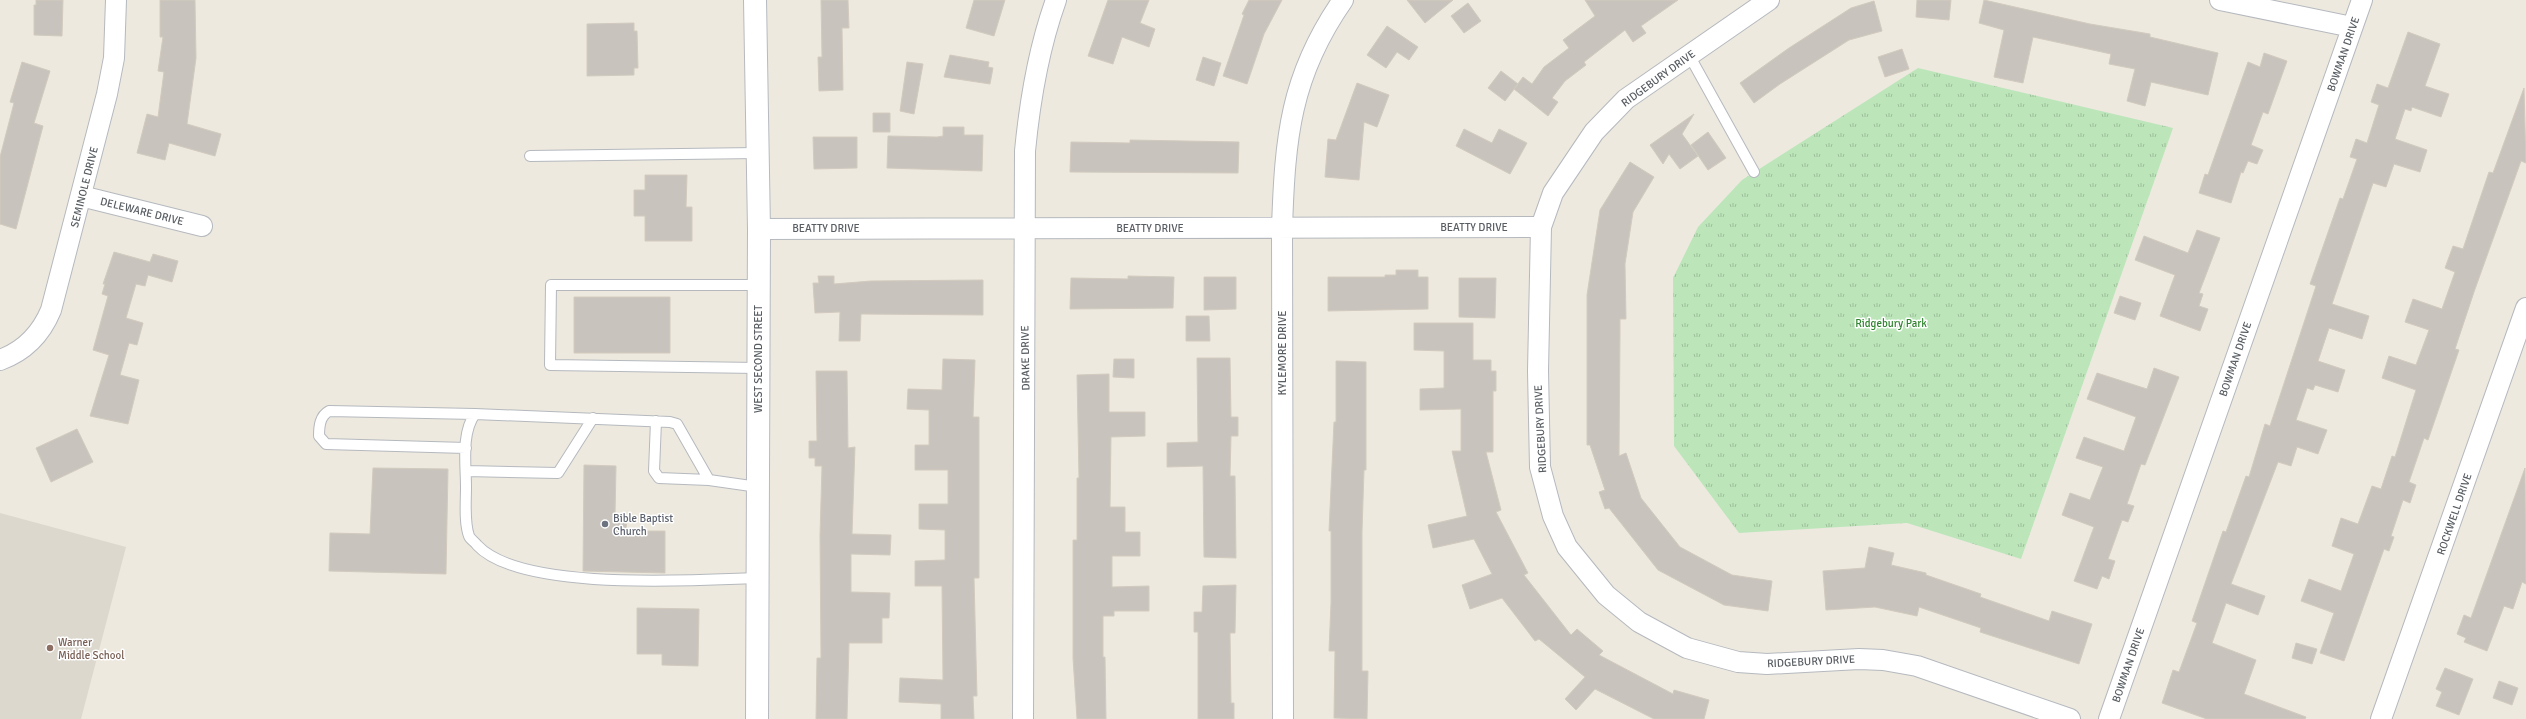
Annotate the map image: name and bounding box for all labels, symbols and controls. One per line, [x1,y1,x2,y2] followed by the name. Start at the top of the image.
[2325,15,2362,93] street label: BOWMAN DRIVE
[1619,47,1698,110] street label: RIDGEBURY DRIVE
[68,145,101,229] street label: SEMINOLE DRIVE
[99,195,185,228] street label: DELEWARE DRIVE
[1440,221,1508,234] street label: BEATTY DRIVE
[792,222,860,235] street label: BEATTY DRIVE
[1116,222,1184,235] street label: BEATTY DRIVE
[752,304,765,413] street label: WEST SECOND STREET
[1276,311,1289,395] street label: KYLEMORE DRIVE
[1855,317,1927,330] park label: Ridgebury Park
[2217,320,2254,398] street label: BOWMAN DRIVE
[1018,325,1033,391] street label: DRAKE DRIVE
[1532,385,1549,473] street label: RIDGEBURY DRIVE
[2434,472,2475,557] street label: ROCKWELL DRIVE
[613,512,673,538] place label: Bible Baptist Church
[600,519,610,529] marker: Bible Baptist Church
[2110,626,2147,704] street label: BOWMAN DRIVE
[58,636,125,662] place label: Warner Middle School
[45,643,55,653] marker: Warner Middle School
[1767,653,1855,670] street label: RIDGEBURY DRIVE

